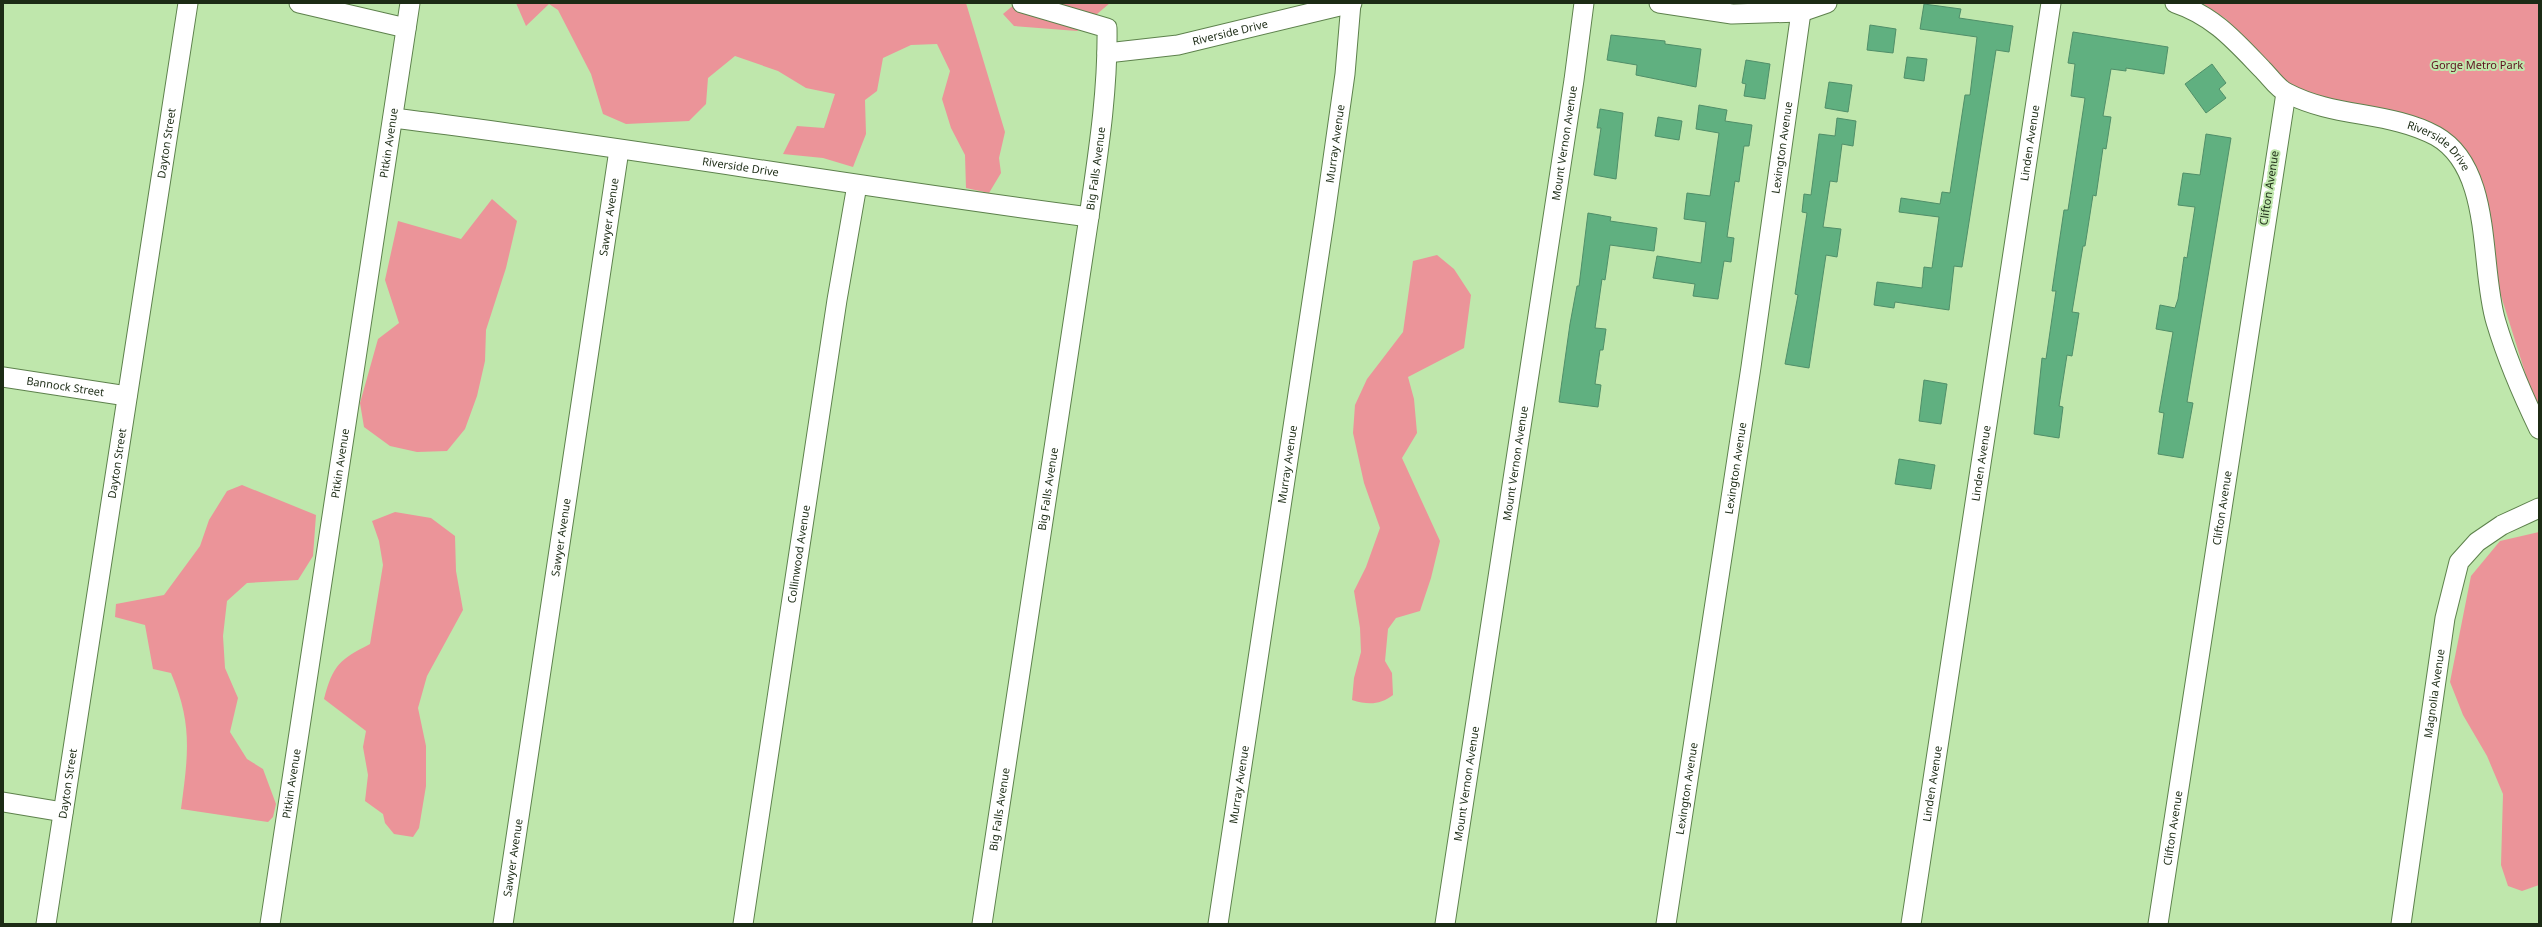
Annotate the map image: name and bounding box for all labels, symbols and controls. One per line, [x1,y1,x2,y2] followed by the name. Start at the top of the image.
[1191,16,1269,48] street label: Riverside Drive
[2431,57,2523,72] park label: Gorge Metro Park
[1548,84,1580,202] street label: Mount Vernon Avenue
[1767,100,1795,195] street label: Lexington Avenue
[1322,103,1348,184] street label: Murray Avenue
[2016,104,2042,182] street label: Linden Avenue
[153,107,179,179] street label: Dayton Street
[376,107,401,179] street label: Pitkin Avenue
[2405,117,2474,173] street label: Riverside Drive
[1082,126,1108,211] street label: Big Falls Avenue
[2255,150,2282,226] street label: Clifton Avenue
[701,153,780,179] street label: Riverside Drive
[595,177,622,257] street label: Sawyer Avenue
[25,373,105,399] street label: Bannock Street
[1499,405,1531,522] street label: Mount Vernon Avenue
[1721,421,1749,515] street label: Lexington Avenue
[1274,424,1300,504] street label: Murray Avenue
[1967,424,1994,502] street label: Linden Avenue
[104,427,129,500] street label: Dayton Street
[327,427,352,499] street label: Pitkin Avenue
[1034,446,1061,532] street label: Big Falls Avenue
[2208,469,2235,546] street label: Clifton Avenue
[547,497,574,577] street label: Sawyer Avenue
[783,504,813,604] street label: Collinwood Avenue
[2420,648,2447,739] street label: Magnolia Avenue
[1450,725,1482,842] street label: Mount Vernon Avenue
[1672,741,1701,836] street label: Lexington Avenue
[1225,744,1252,825] street label: Murray Avenue
[1919,744,1945,823] street label: Linden Avenue
[54,747,80,820] street label: Dayton Street
[278,748,304,820] street label: Pitkin Avenue
[985,767,1013,852] street label: Big Falls Avenue
[2159,790,2185,866] street label: Clifton Avenue
[499,818,526,898] street label: Sawyer Avenue

